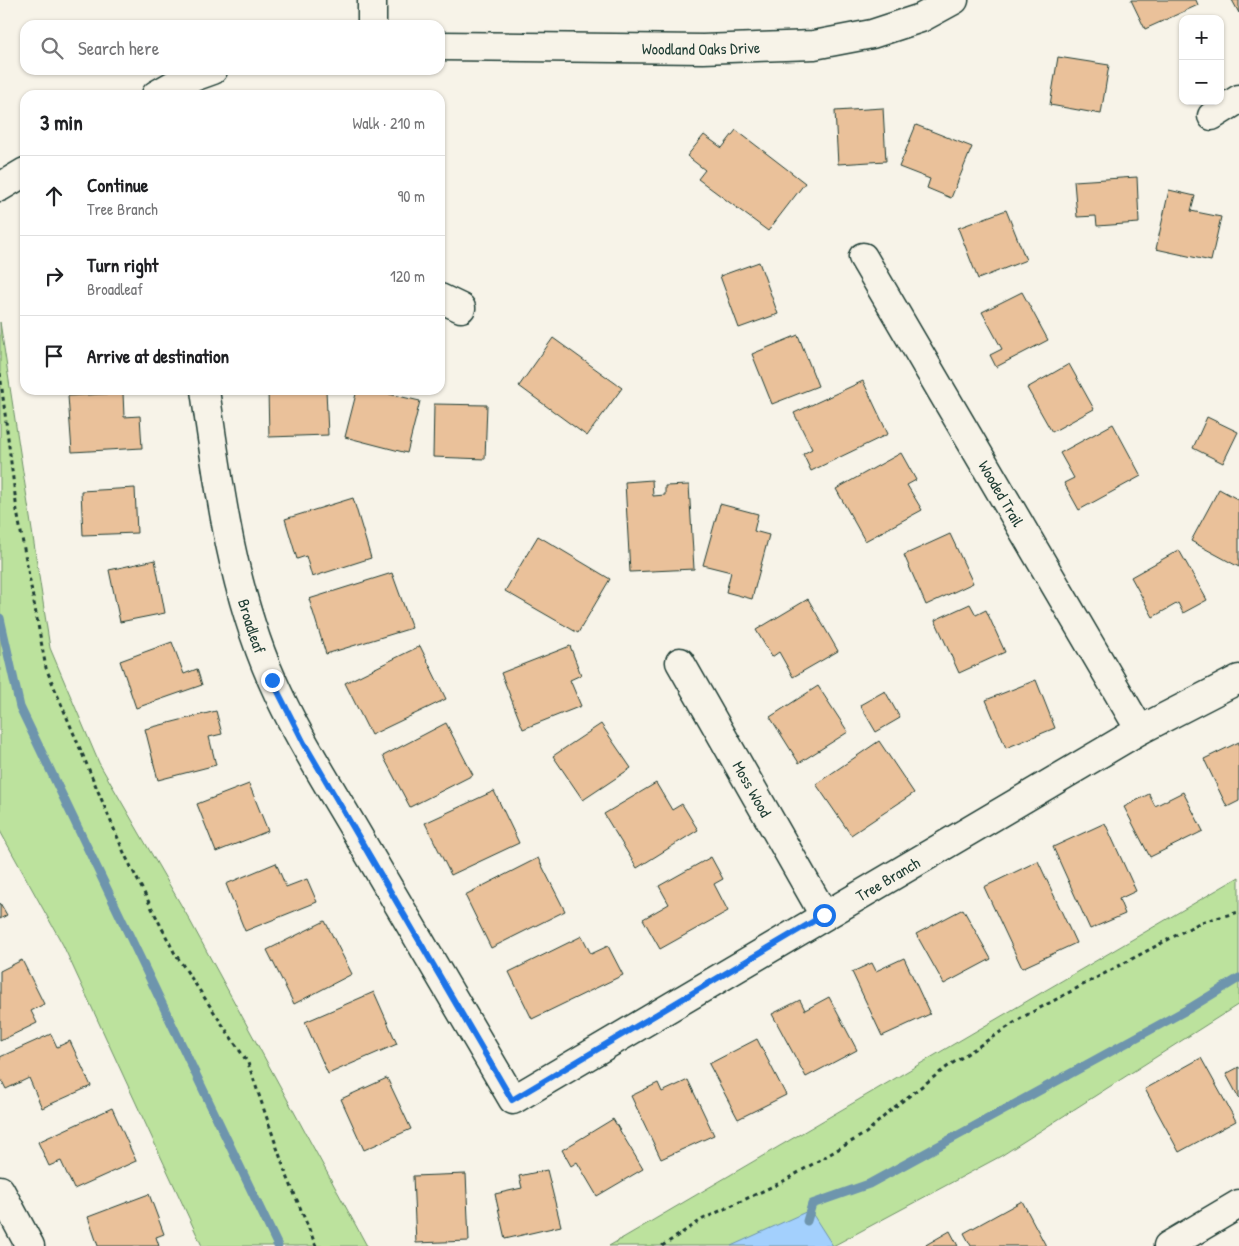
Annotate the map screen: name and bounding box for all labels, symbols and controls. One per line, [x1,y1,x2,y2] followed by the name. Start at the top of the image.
[1179,15,1224,105] map controls
[1179,15,1224,60] button: +
[20,20,445,75] search box
[38,34,66,62] icon: search
[78,35,159,61] text: Search here
[642,36,761,60] street label: Woodland Oaks Drive
[1179,60,1224,105] button: −
[40,108,83,137] text: 3 min
[352,112,425,134] text: Walk · 210 m
[87,172,148,198] text: Continue
[40,182,68,210] icon: ahead
[397,185,425,207] text: 90 m
[87,198,158,220] text: Tree Branch
[87,252,158,278] text: Turn right
[40,262,68,290] icon: right
[390,265,425,287] text: 120 m
[87,278,143,300] text: Broadleaf
[40,342,68,370] icon: arrive
[87,343,229,369] text: Arrive at destination
[973,456,1030,531] street label: Wooded Trail
[233,596,271,657] street label: Broadleaf
[261,669,284,692] route end
[728,757,777,821] street label: Moss Wood
[852,851,924,906] street label: Tree Branch
[813,904,836,927] route start

